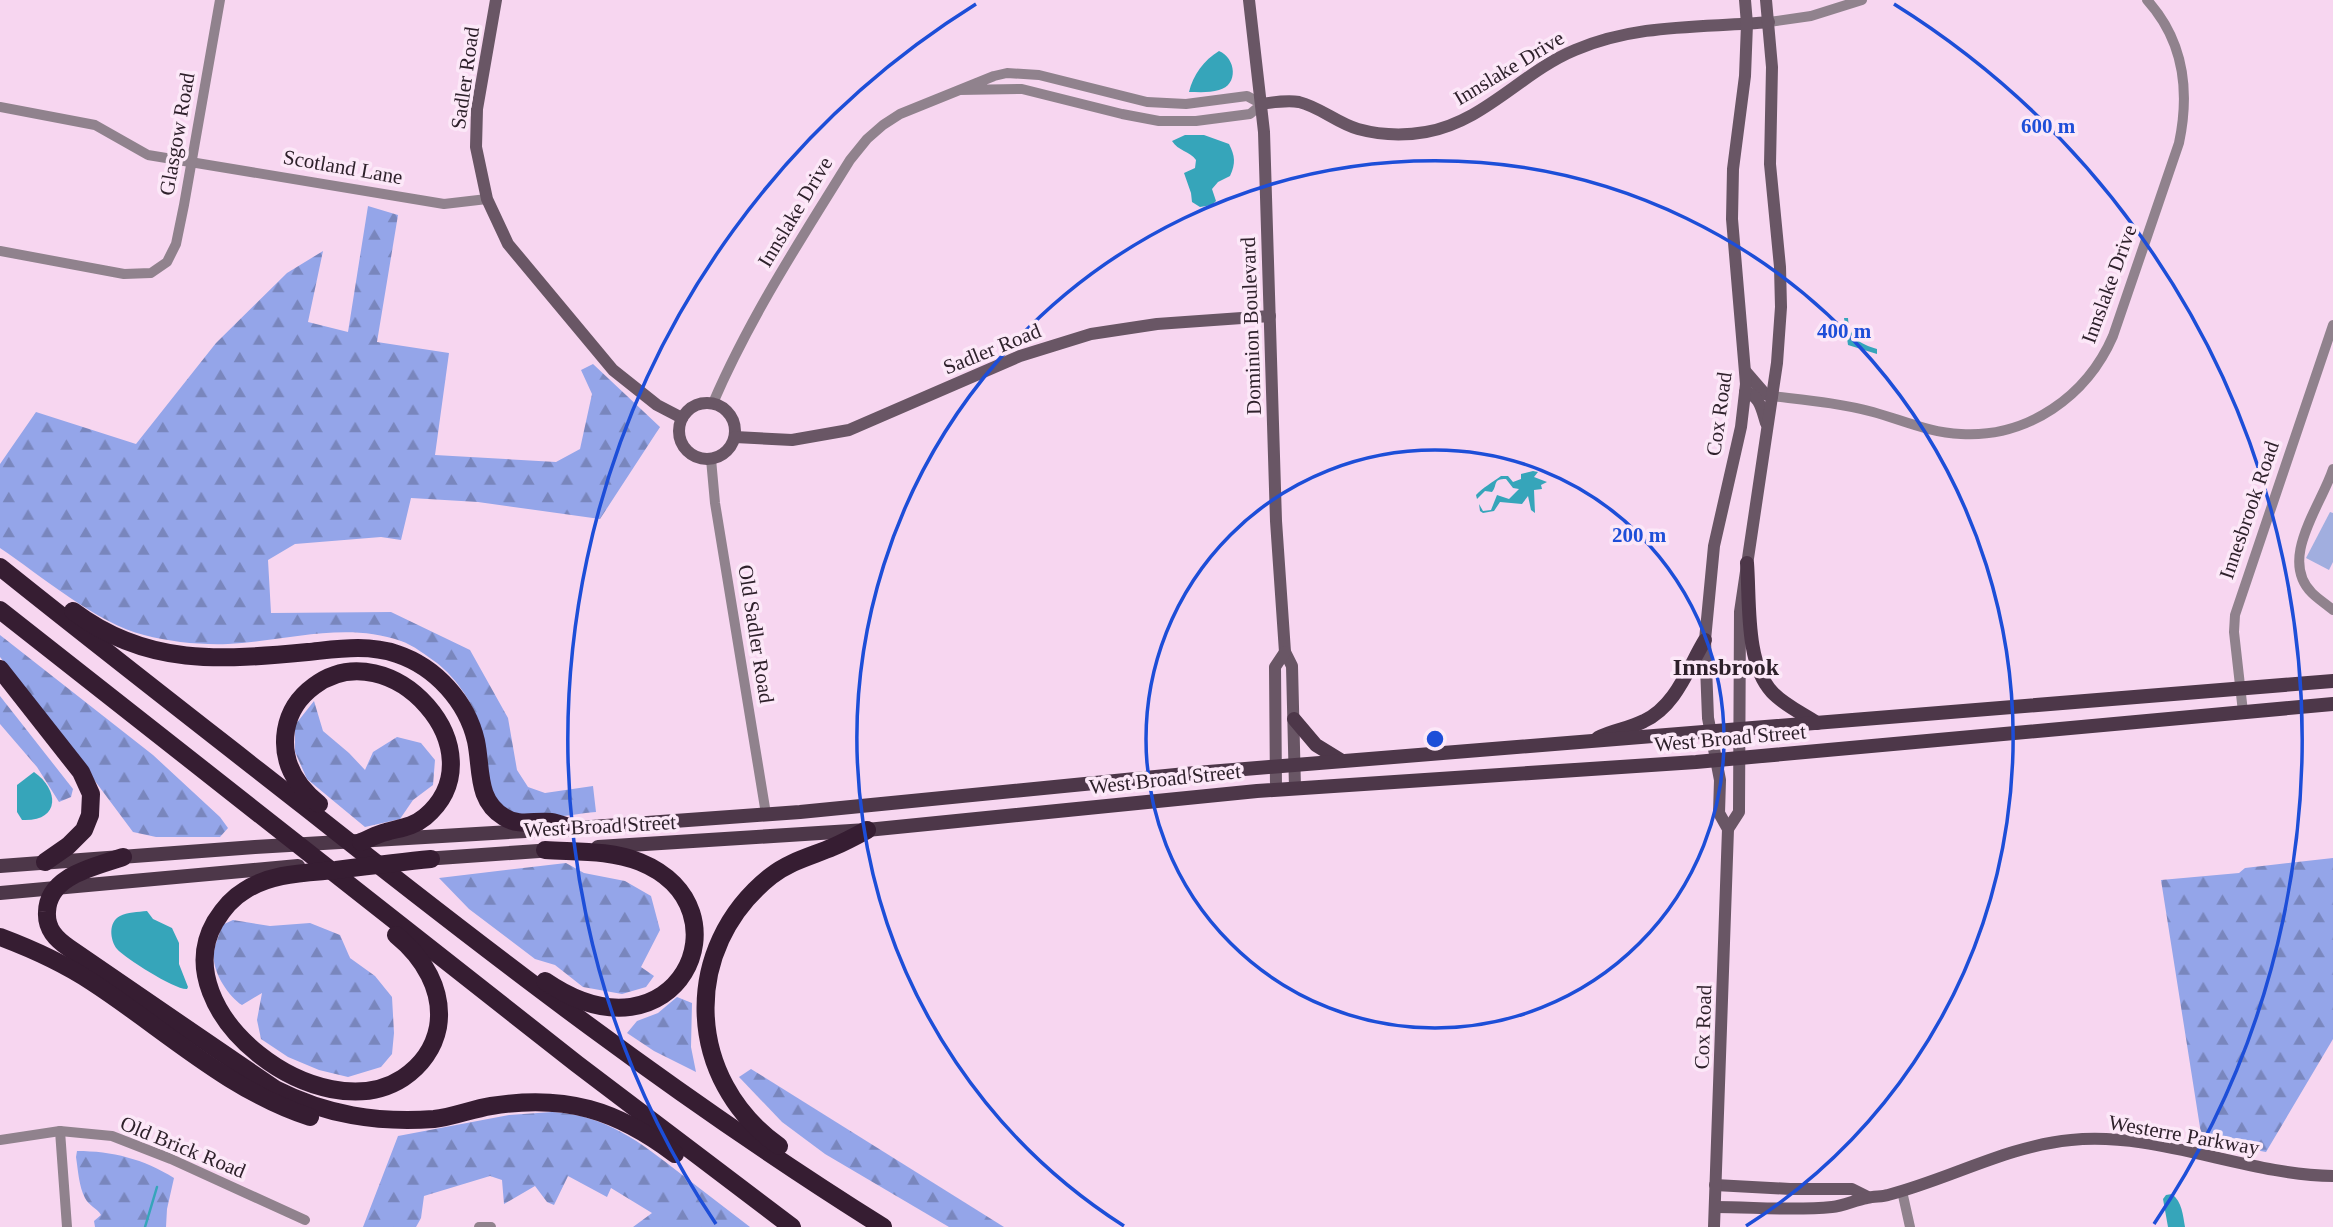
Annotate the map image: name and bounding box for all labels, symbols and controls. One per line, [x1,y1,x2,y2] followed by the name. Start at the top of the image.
[446,25,484,131] street label: Sadler Road
[1450,26,1568,110] street label: Innslake Drive
[154,70,200,197] street label: Glasgow Road
[2021,114,2076,138] text: 600 m
[281,145,405,189] street label: Scotland Lane
[753,153,837,271] street label: Innslake Drive
[2076,222,2142,346] street label: Innslake Drive
[1236,236,1266,415] street label: Dominion Boulevard
[940,318,1045,379] street label: Sadler Road
[1817,319,1872,343] text: 400 m
[1701,370,1737,458] street label: Cox Road
[2214,438,2284,582] street label: Innesbrook Road
[1612,523,1667,547] text: 200 m
[733,563,779,705] street label: Old Sadler Road
[1673,654,1780,680] district label: Innsbrook
[1653,719,1807,757] street label: West Broad Street
[1423,727,1447,751] centre of rings
[1088,759,1242,799] street label: West Broad Street
[523,810,677,842] street label: West Broad Street
[1690,984,1716,1070] street label: Cox Road
[2107,1110,2262,1160] street label: Westerre Parkway
[117,1111,250,1183] street label: Old Brick Road

